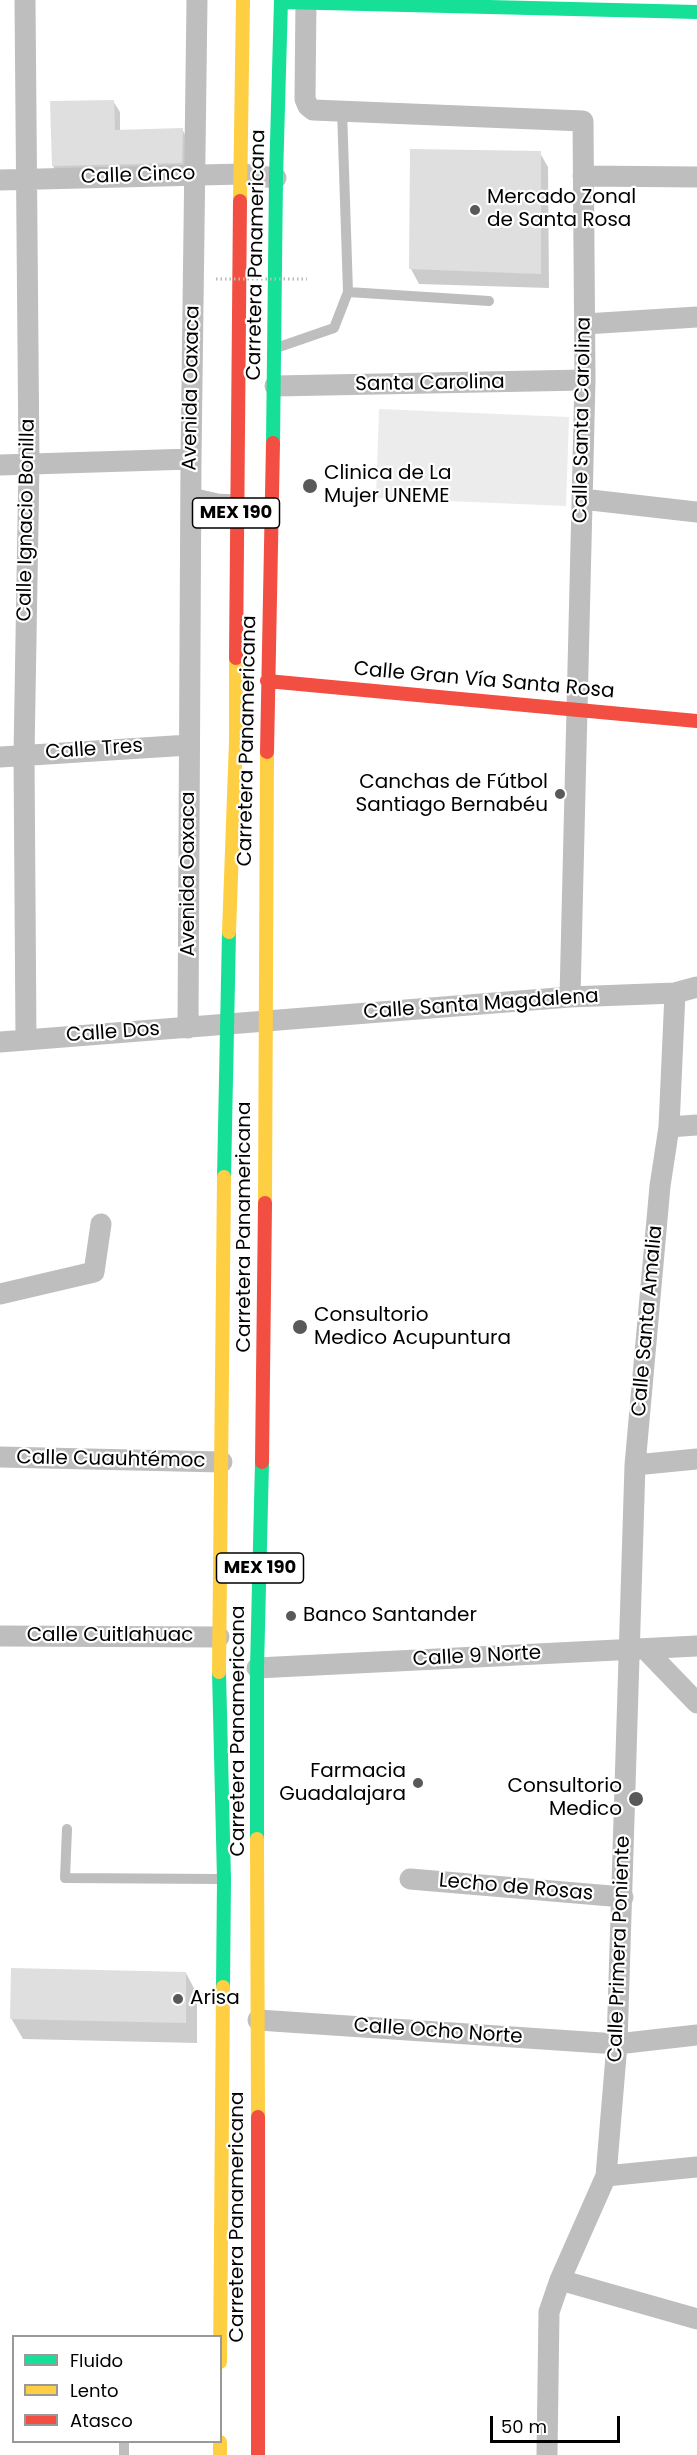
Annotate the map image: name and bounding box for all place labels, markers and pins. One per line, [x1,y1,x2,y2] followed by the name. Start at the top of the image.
[487,186,636,233] place label: Mercado Zonal de Santa Rosa
[468,203,482,217] marker: Mercado Zonal de Santa Rosa
[324,462,451,509] place label: Clinica de La Mujer UNEME
[301,477,319,495] marker: Clinica de La Mujer UNEME
[355,771,548,818] place label: Canchas de Fútbol Santiago Bernabéu
[553,787,567,801] marker: Canchas de Fútbol Santiago Bernabéu
[314,1304,511,1351] place label: Consultorio Medico Acupuntura
[291,1318,309,1336] marker: Consultorio Medico Acupuntura
[303,1604,477,1628] place label: Banco Santander
[284,1609,298,1623] marker: Banco Santander
[279,1760,406,1807] place label: Farmacia Guadalajara
[508,1775,622,1822] place label: Consultorio Medico
[411,1776,425,1790] marker: Farmacia Guadalajara
[627,1790,645,1808] marker: Consultorio Medico
[190,1987,240,2011] place label: Arisa
[171,1992,185,2006] marker: Arisa

